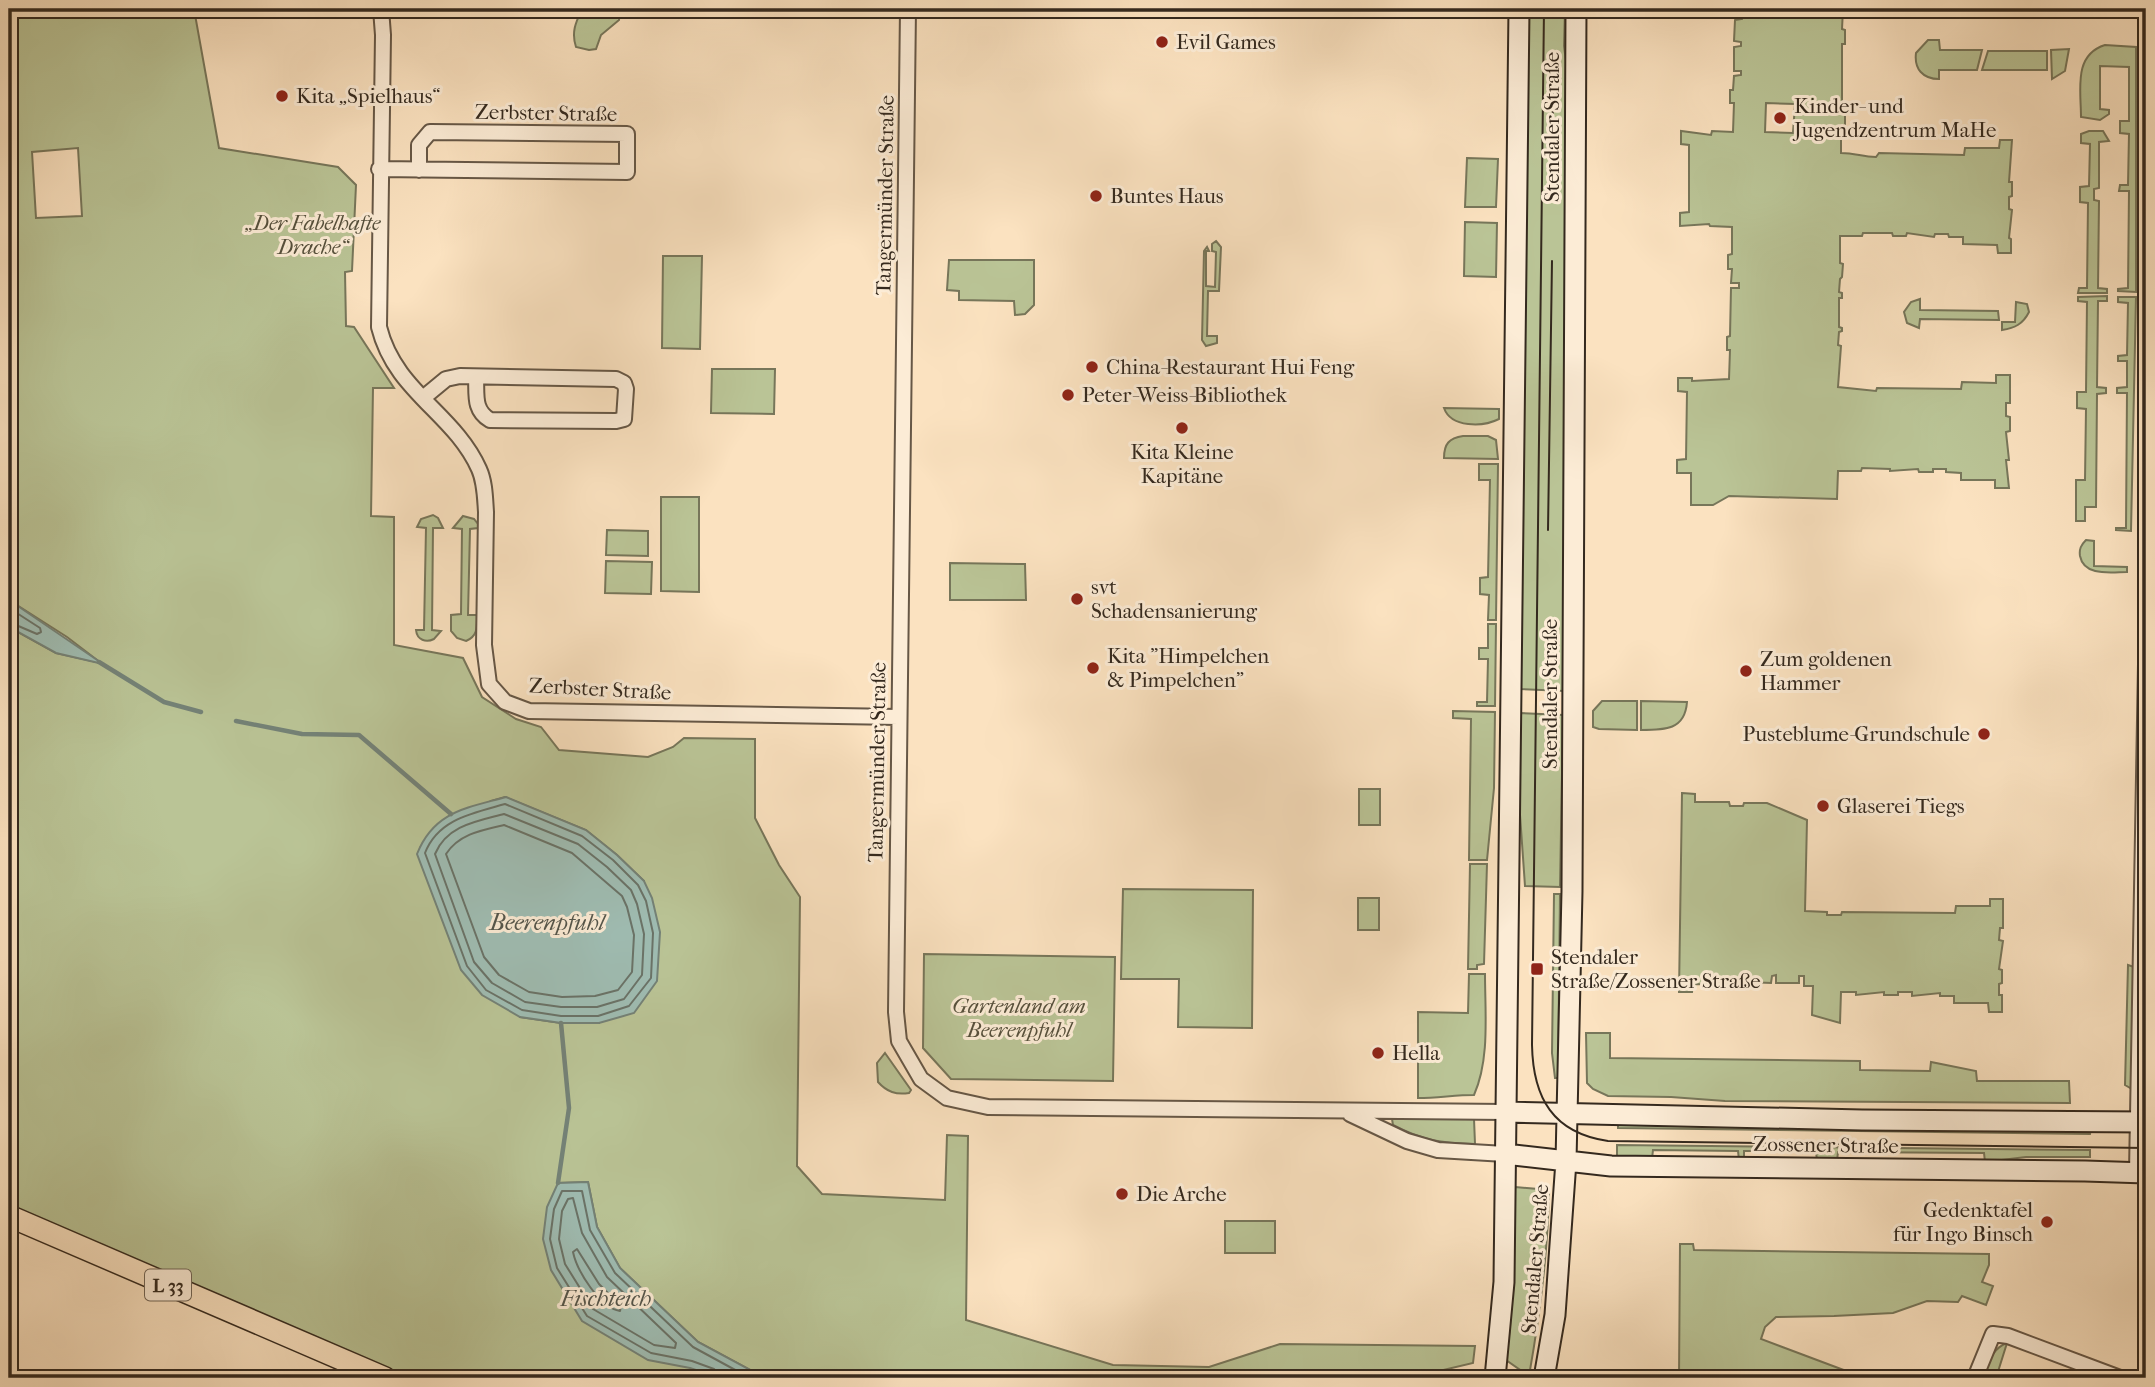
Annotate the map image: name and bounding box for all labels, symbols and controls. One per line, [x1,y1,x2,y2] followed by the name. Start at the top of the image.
[1176,30,1276,54] place label: Evil Games
[1154,34,1170,50] marker: Evil Games
[1540,52,1564,202] street label: Stendaler Straße
[296,84,440,108] place label: Kita „Spielhaus“
[274,88,290,104] marker: Kita „Spielhaus“
[1792,94,1996,142] place label: Kinder- und Jugendzentrum MaHe
[871,95,899,295] street label: Tangermünder Straße
[475,100,617,126] street label: Zerbster Straße
[1772,110,1788,126] marker: Kinder- und Jugendzentrum MaHe
[1110,184,1224,208] place label: Buntes Haus
[1088,188,1104,204] marker: Buntes Haus
[244,211,381,259] park label: „Der Fabelhafte Drache“
[1106,355,1355,379] place label: China-Restaurant Hui Feng
[1084,359,1100,375] marker: China-Restaurant Hui Feng
[1082,383,1287,407] place label: Peter-Weiss-Bibliothek
[1060,387,1076,403] marker: Peter-Weiss-Bibliothek
[1174,420,1190,436] marker: Kita Kleine Kapitäne
[1130,440,1234,488] place label: Kita Kleine Kapitäne
[1091,575,1258,623] place label: svt Schadensanierung
[1069,591,1085,607] marker: svt Schadensanierung
[1538,619,1562,769] street label: Stendaler Straße
[1107,644,1269,692] place label: Kita "Himpelchen & Pimpelchen"
[1760,647,1892,695] place label: Zum goldenen Hammer
[1085,660,1101,676] marker: Kita "Himpelchen & Pimpelchen"
[863,662,891,862] street label: Tangermünder Straße
[1738,663,1754,679] marker: Zum goldenen Hammer
[528,673,672,705] street label: Zerbster Straße
[1743,722,1970,746] place label: Pusteblume-Grundschule
[1976,726,1992,742] marker: Pusteblume-Grundschule
[1837,794,1965,818] place label: Glaserei Tiegs
[1815,798,1831,814] marker: Glaserei Tiegs
[488,909,607,936] water label: Beerenpfuhl
[1551,945,1761,993] place label: Stendaler Straße/Zossener Straße
[1529,961,1545,977] marker: Stendaler Straße/Zossener Straße
[952,994,1086,1042] park label: Gartenland am Beerenpfuhl
[1392,1041,1440,1065] place label: Hella
[1370,1045,1386,1061] marker: Hella
[1753,1132,1899,1158] street label: Zossener Straße
[1136,1182,1227,1206] place label: Die Arche
[1516,1183,1554,1335] street label: Stendaler Straße
[1114,1186,1130,1202] marker: Die Arche
[1893,1198,2033,1246] place label: Gedenktafel für Ingo Binsch
[2039,1214,2055,1230] marker: Gedenktafel für Ingo Binsch
[145,1270,191,1301] road number: L 33
[560,1285,652,1312] water label: Fischteich

